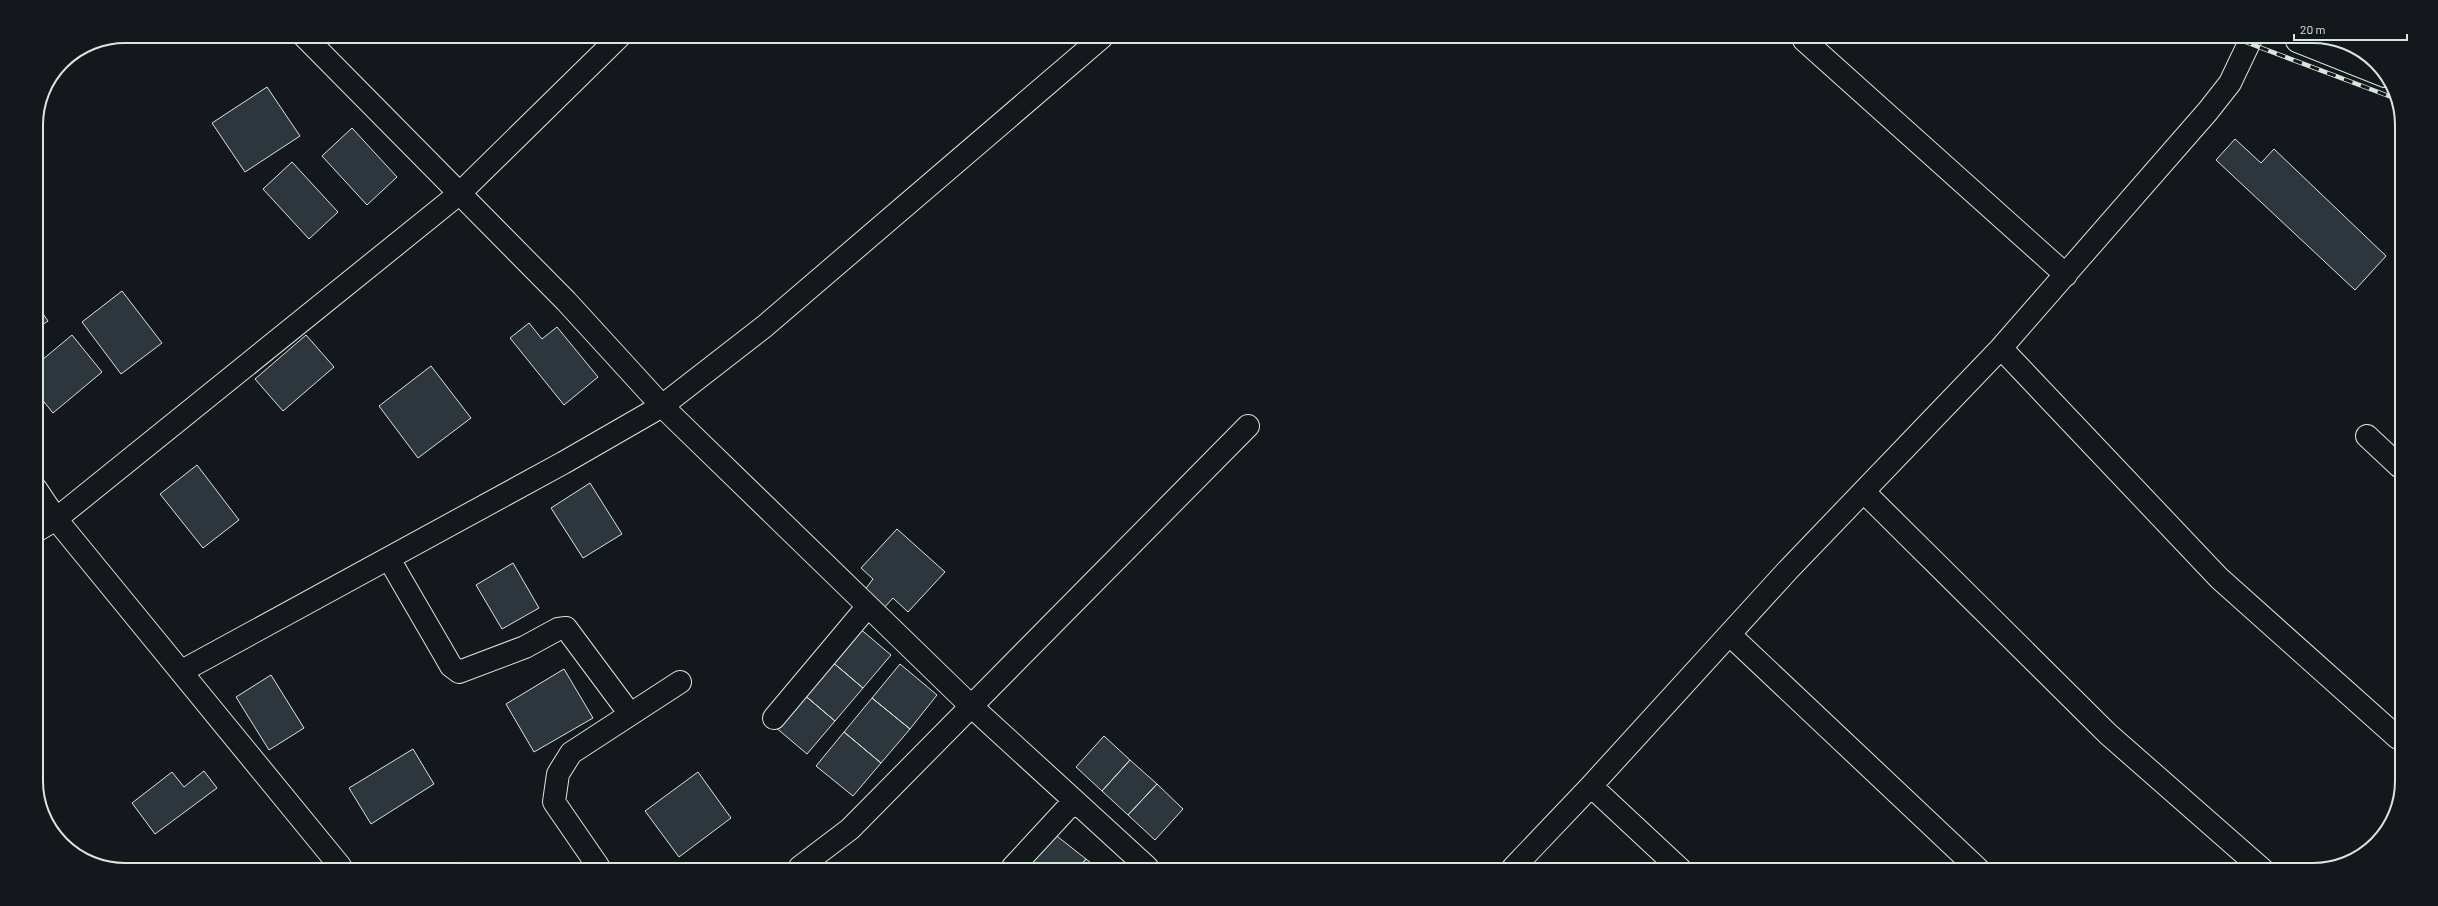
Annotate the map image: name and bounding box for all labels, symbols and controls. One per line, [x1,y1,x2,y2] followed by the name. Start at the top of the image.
[2294,16,2407,42] scale bar
[2300,22,2326,36] text: 20 m

